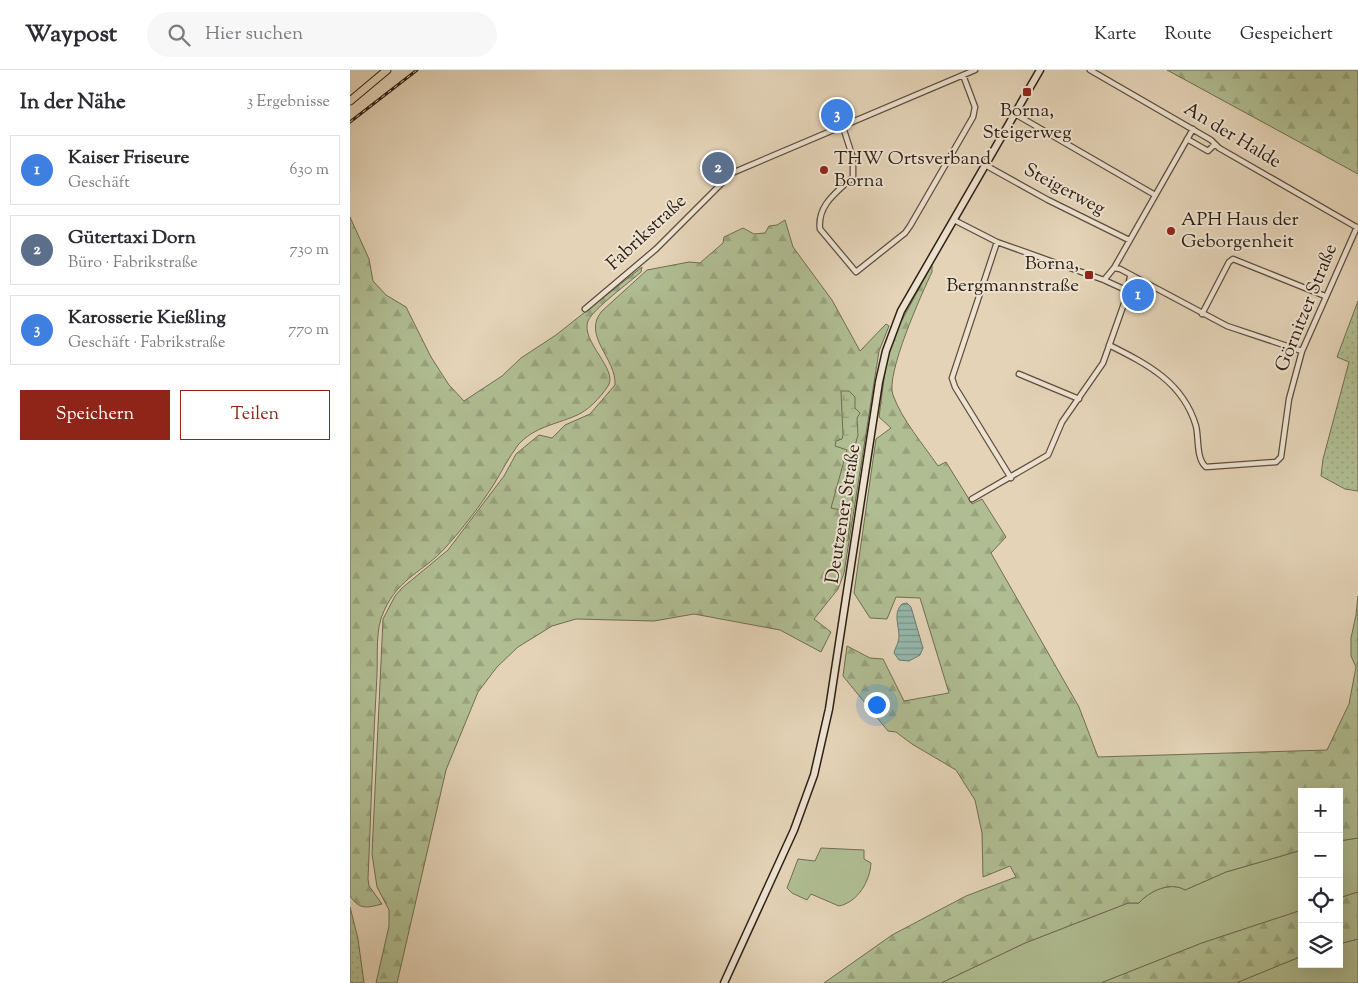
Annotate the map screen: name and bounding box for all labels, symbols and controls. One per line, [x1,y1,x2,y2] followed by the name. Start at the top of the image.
[147,12,497,57] search box
[25,18,117,52] text: Waypost
[165,21,193,49] icon: search
[205,21,303,48] text: Hier suchen
[1094,22,1137,48] text: Karte
[1165,22,1212,48] text: Route
[1240,22,1333,48] text: Gespeichert
[1021,86,1033,98] marker: Borna, Steigerweg
[20,88,126,118] text: In der Nähe
[247,91,330,114] text: 3 Ergebnisse
[821,96,853,134] pin: 3
[1178,96,1286,176] street label: An der Halde
[983,98,1071,147] place label: Borna, Steigerweg
[68,145,189,172] text: Kaiser Friseure
[834,146,991,195] place label: THW Ortsverband Borna
[702,149,734,187] pin: 2
[1018,157,1110,223] street label: Steigerweg
[34,159,40,182] text: 1
[290,159,329,182] text: 630 m
[818,164,830,176] marker: THW Ortsverband Borna
[68,172,130,195] text: Geschäft
[601,189,693,277] street label: Fabrikstraße
[1181,207,1299,256] place label: APH Haus der Geborgenheit
[68,225,196,252] text: Gütertaxi Dorn
[1165,225,1177,237] marker: APH Haus der Geborgenheit
[33,239,41,262] text: 2
[290,239,329,262] text: 730 m
[1269,240,1345,376] street label: Görnitzer Straße
[946,251,1079,300] place label: Borna, Bergmannstraße
[68,252,198,275] text: Büro · Fabrikstraße
[1083,269,1095,281] marker: Borna, Bergmannstraße
[1122,276,1154,314] pin: 1
[68,305,226,332] text: Karosserie Kießling
[34,319,40,342] text: 3
[288,319,329,342] text: 770 m
[68,332,225,355] text: Geschäft · Fabrikstraße
[20,390,170,440] button: Speichern
[180,390,330,440] button: Teilen
[820,442,868,586] street label: Deutzener Straße
[864,692,890,718] your location
[1298,788,1343,968] map controls
[1298,788,1343,833] button: +
[1298,833,1343,878] button: −
[1298,878,1343,923] button: locate
[1298,923,1343,968] button: layers

